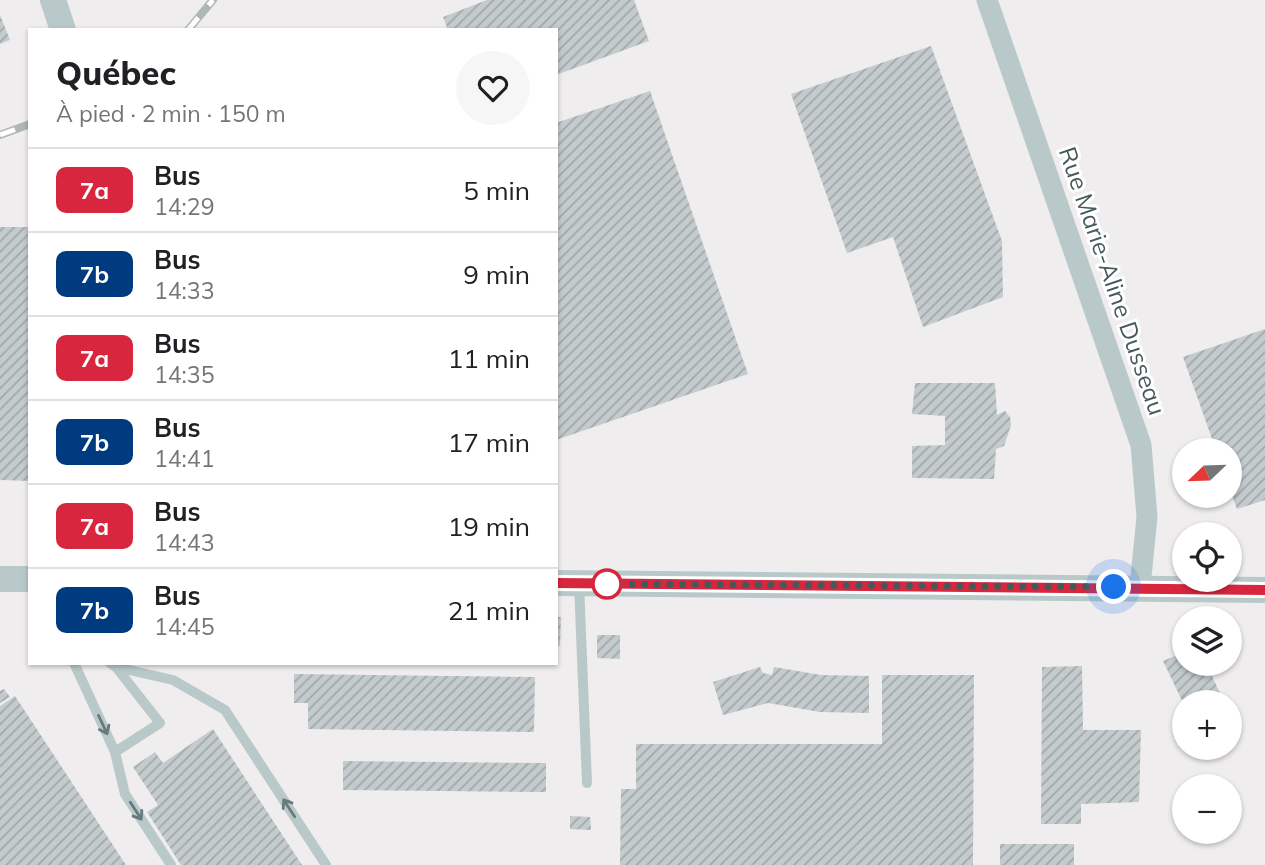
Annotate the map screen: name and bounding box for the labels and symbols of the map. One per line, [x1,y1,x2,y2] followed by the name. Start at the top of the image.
[1053,143,1173,419] street label: Rue Marie-Aline Dusseau
[1172,438,1242,508] north arrow
[592,569,622,599] unlabelled marker
[1096,569,1131,604] your location
[96,714,110,735] one-way arrow
[282,799,296,818] one-way arrow
[129,801,143,821] one-way arrow

